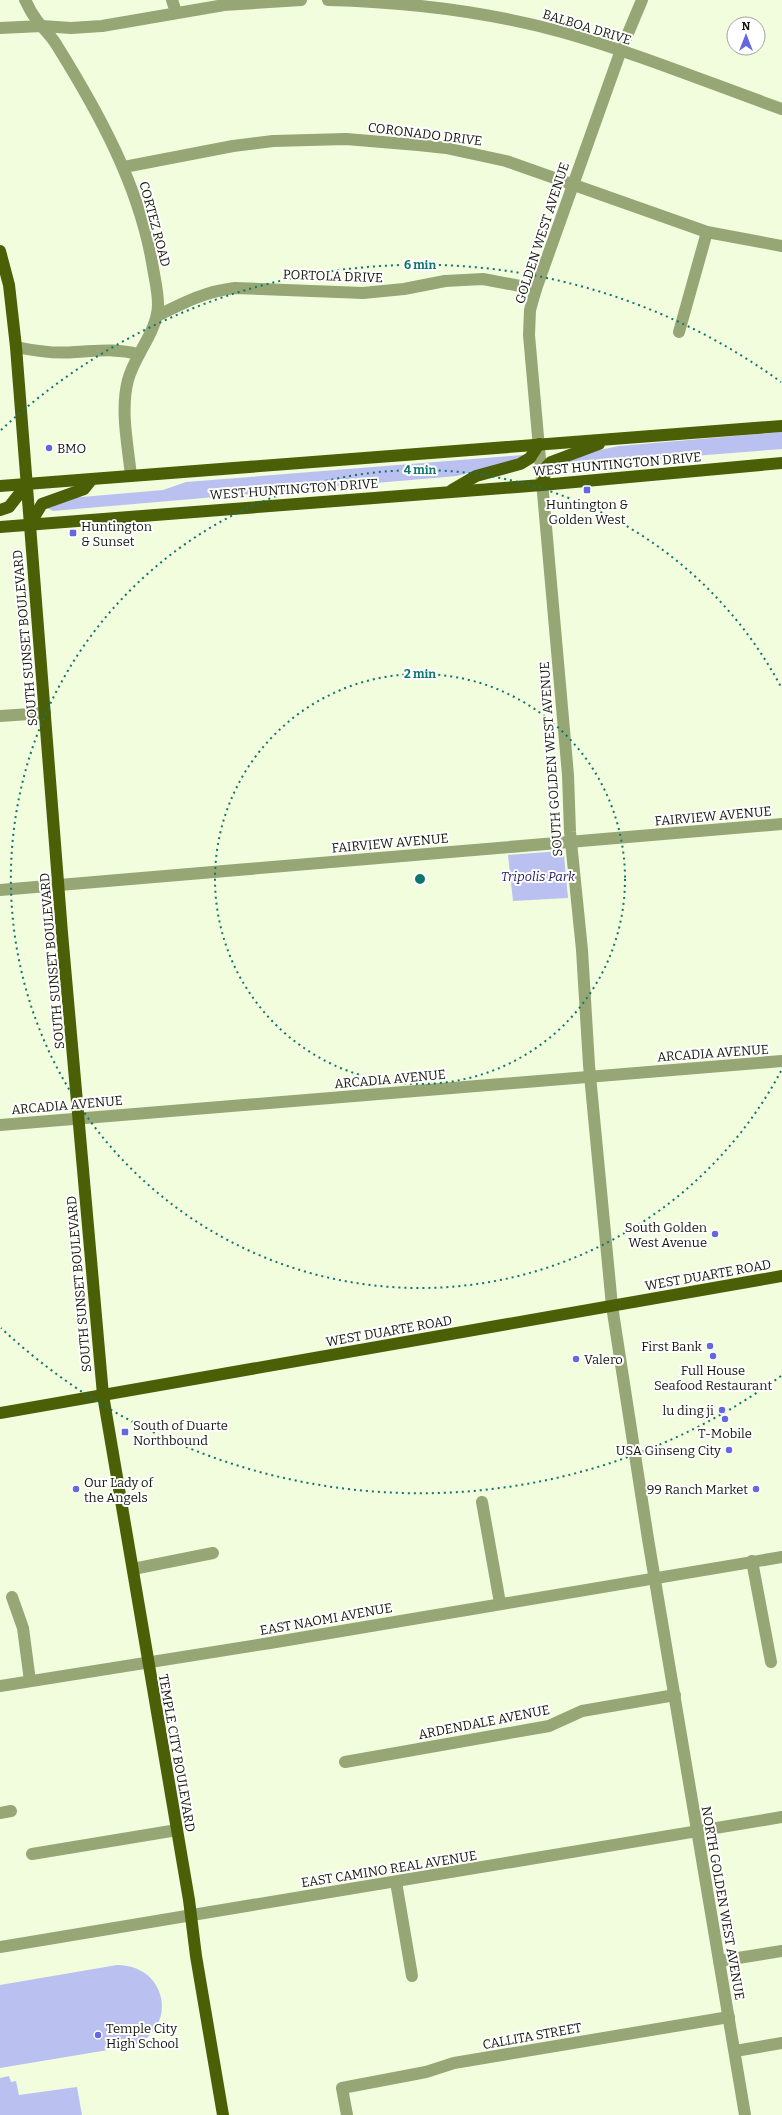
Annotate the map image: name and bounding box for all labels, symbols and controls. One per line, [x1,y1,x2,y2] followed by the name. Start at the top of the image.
[541,6,633,48] street label: BALBOA DRIVE
[726,16,766,56] north arrow
[742,20,751,33] text: N
[367,120,483,148] street label: CORONADO DRIVE
[512,160,572,306] street label: GOLDEN WEST AVENUE
[136,180,174,268] street label: CORTEZ ROAD
[404,258,436,272] text: 6 min
[283,267,383,285] street label: PORTOLA DRIVE
[57,441,86,456] place label: BMO
[44,443,54,453] marker: BMO
[532,449,702,479] street label: WEST HUNTINGTON DRIVE
[404,463,436,477] text: 4 min
[209,476,379,502] street label: WEST HUNTINGTON DRIVE
[582,485,592,495] marker: Huntington & Golden West
[546,497,628,527] place label: Huntington & Golden West
[81,519,153,549] place label: Huntington & Sunset
[68,528,78,538] marker: Huntington & Sunset
[10,549,40,727] street label: SOUTH SUNSET BOULEVARD
[537,661,565,857] street label: SOUTH GOLDEN WEST AVENUE
[404,667,436,681] text: 2 min
[654,803,772,829] street label: FAIRVIEW AVENUE
[331,830,449,856] street label: FAIRVIEW AVENUE
[501,869,576,884] park label: Tripolis Park
[37,872,67,1050] street label: SOUTH SUNSET BOULEVARD
[413,872,427,886] centre of rings
[657,1042,769,1064] street label: ARCADIA AVENUE
[334,1067,446,1091] street label: ARCADIA AVENUE
[11,1093,123,1117] street label: ARCADIA AVENUE
[64,1195,94,1373] street label: SOUTH SUNSET BOULEVARD
[625,1220,708,1250] place label: South Golden West Avenue
[710,1229,720,1239] marker: South Golden West Avenue
[644,1257,772,1293] street label: WEST DUARTE ROAD
[325,1313,453,1349] street label: WEST DUARTE ROAD
[641,1339,703,1354] place label: First Bank
[705,1341,715,1351] marker: First Bank
[708,1351,718,1361] marker: Full House Seafood Restaurant
[584,1352,623,1367] place label: Valero
[571,1354,581,1364] marker: Valero
[654,1363,772,1393] place label: Full House Seafood Restaurant
[663,1403,714,1418] place label: lu ding ji
[717,1405,727,1415] marker: lu ding ji
[720,1414,730,1424] marker: T-Mobile
[133,1418,228,1448] place label: South of Duarte Northbound
[698,1426,752,1441] place label: T-Mobile
[120,1427,130,1437] marker: South of Duarte Northbound
[616,1443,721,1458] place label: USA Ginseng City
[724,1445,734,1455] marker: USA Ginseng City
[84,1475,155,1505] place label: Our Lady of the Angels
[647,1482,748,1497] place label: 99 Ranch Market
[71,1484,81,1494] marker: Our Lady of the Angels
[751,1484,761,1494] marker: 99 Ranch Market
[259,1600,393,1638] street label: EAST NAOMI AVENUE
[156,1673,198,1833] street label: TEMPLE CITY BOULEVARD
[417,1702,551,1742] street label: ARDENDALE AVENUE
[699,1805,747,2001] street label: NORTH GOLDEN WEST AVENUE
[300,1848,478,1890] street label: EAST CAMINO REAL AVENUE
[481,2020,583,2052] street label: CALLITA STREET
[106,2021,179,2051] place label: Temple City High School
[93,2030,103,2040] marker: Temple City High School

